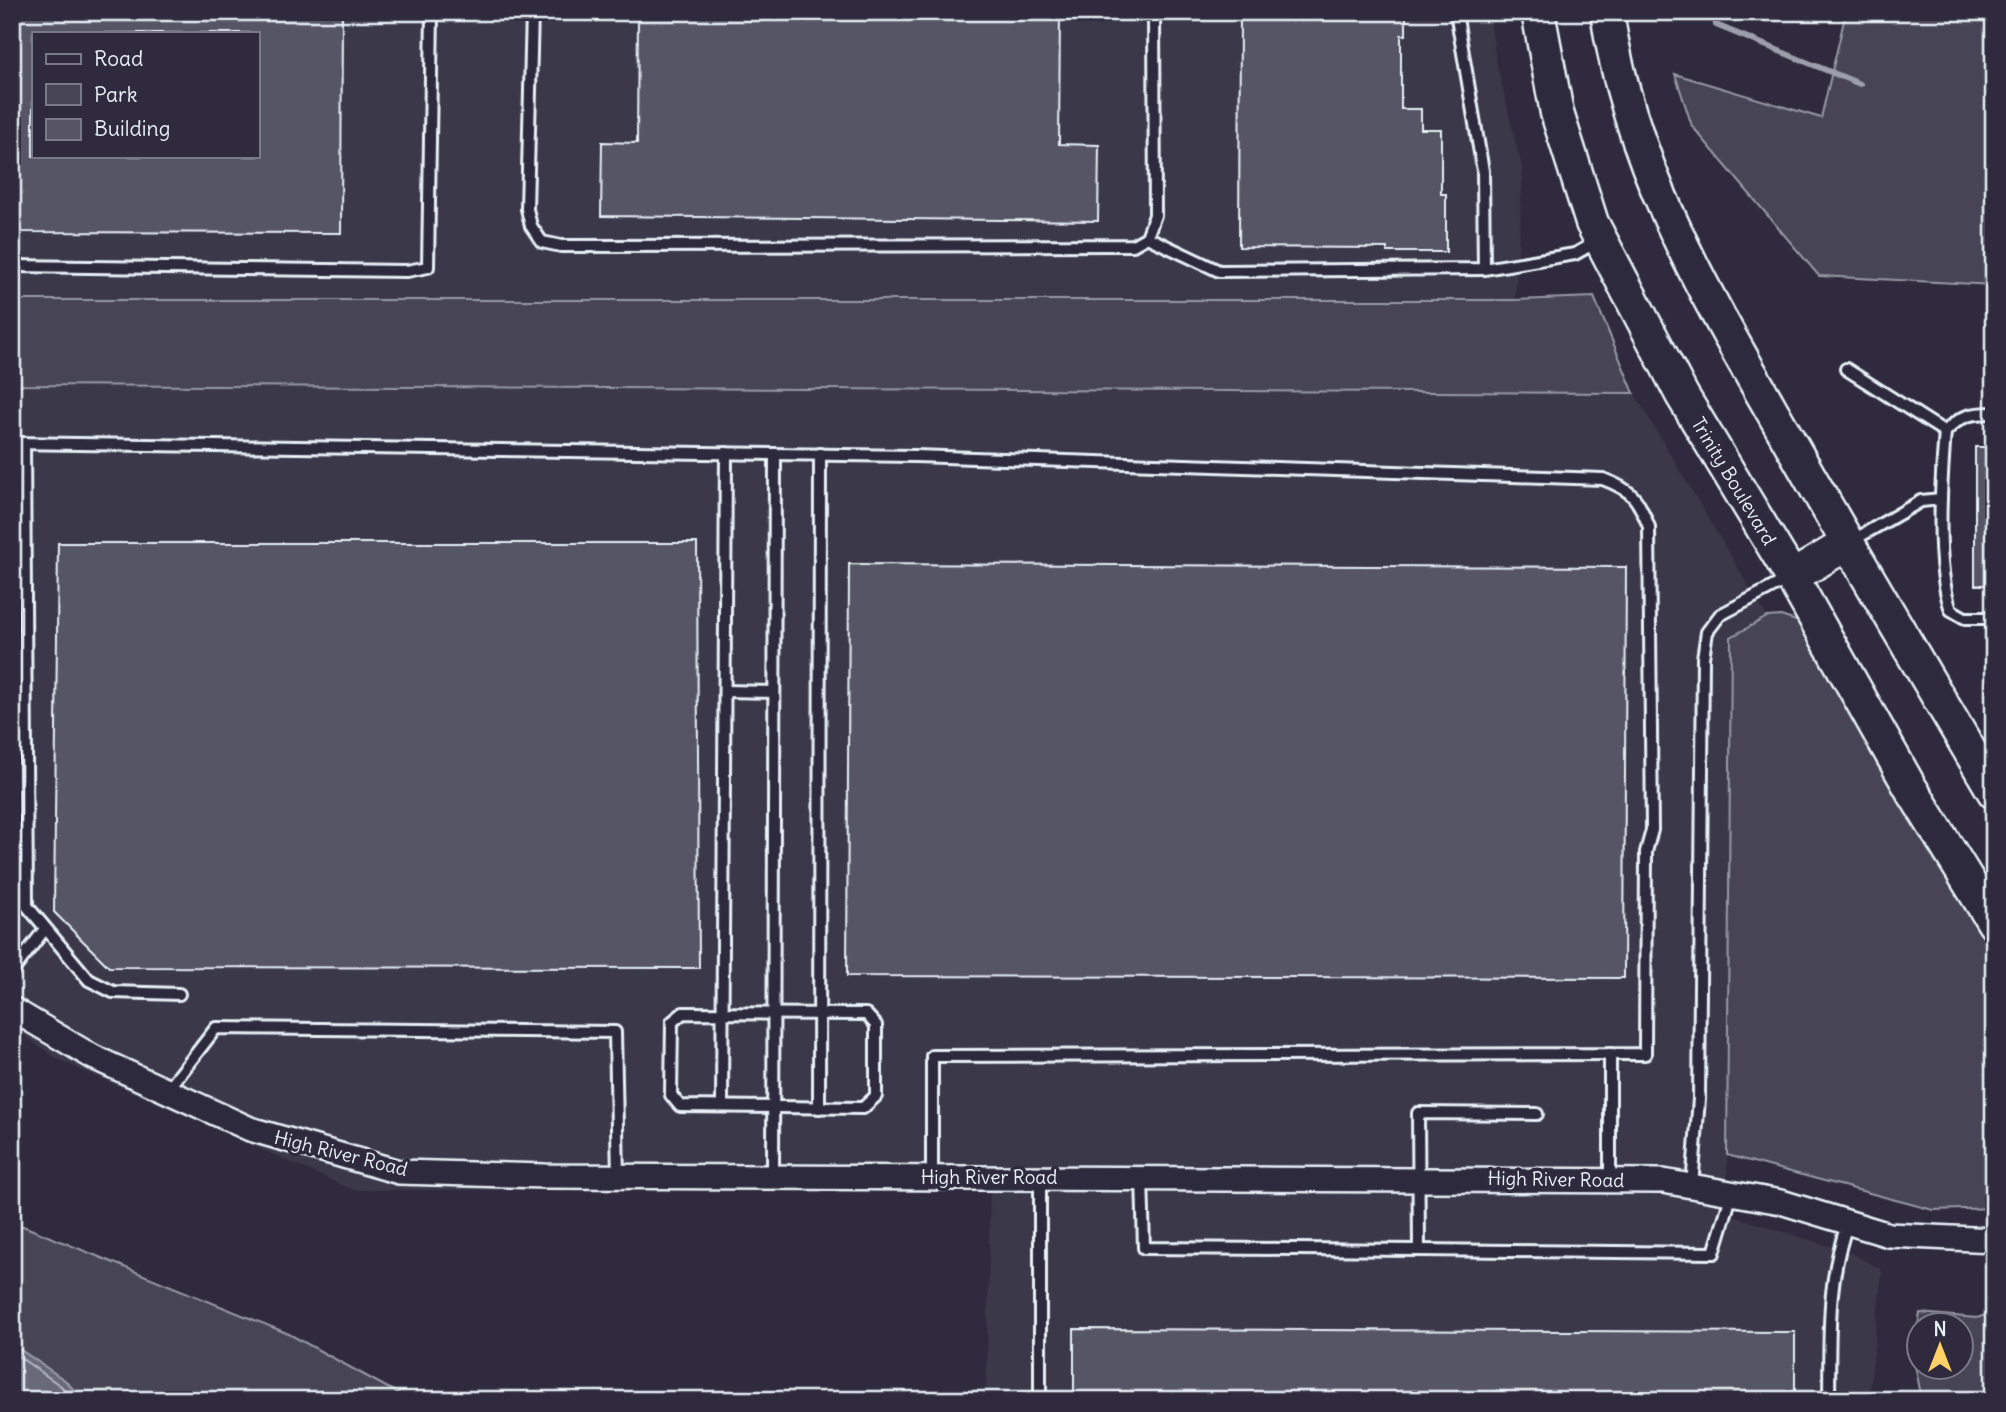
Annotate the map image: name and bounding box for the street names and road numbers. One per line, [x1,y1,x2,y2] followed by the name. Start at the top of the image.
[1686,413,1782,549] street label: Trinity Boulevard
[272,1125,410,1181] street label: High River Road
[921,1165,1057,1189] street label: High River Road
[1487,1166,1625,1192] street label: High River Road

